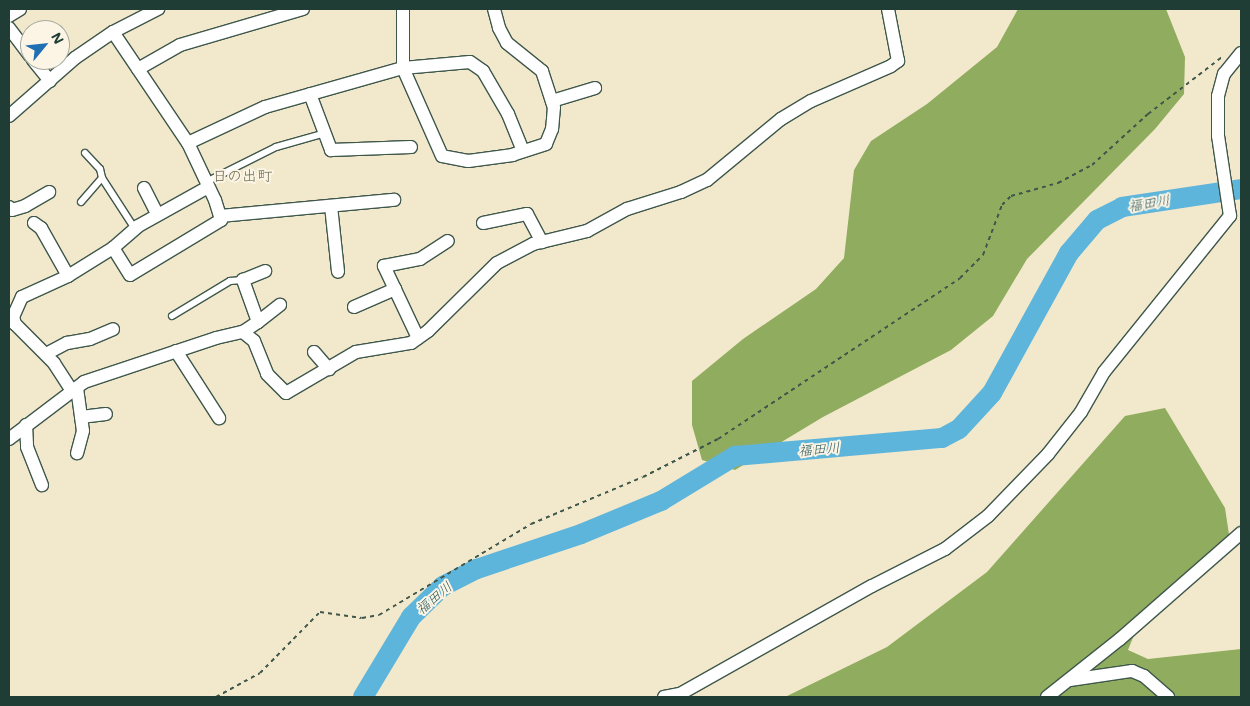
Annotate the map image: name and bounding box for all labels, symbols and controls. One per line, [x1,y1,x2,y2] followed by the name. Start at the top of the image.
[20,20,70,70] north arrow
[47,29,69,47] text: N
[212,167,272,185] district label: 日の出町
[1127,191,1171,215] water label: 福田川
[797,439,841,459] water label: 福田川
[413,578,455,618] water label: 福田川

